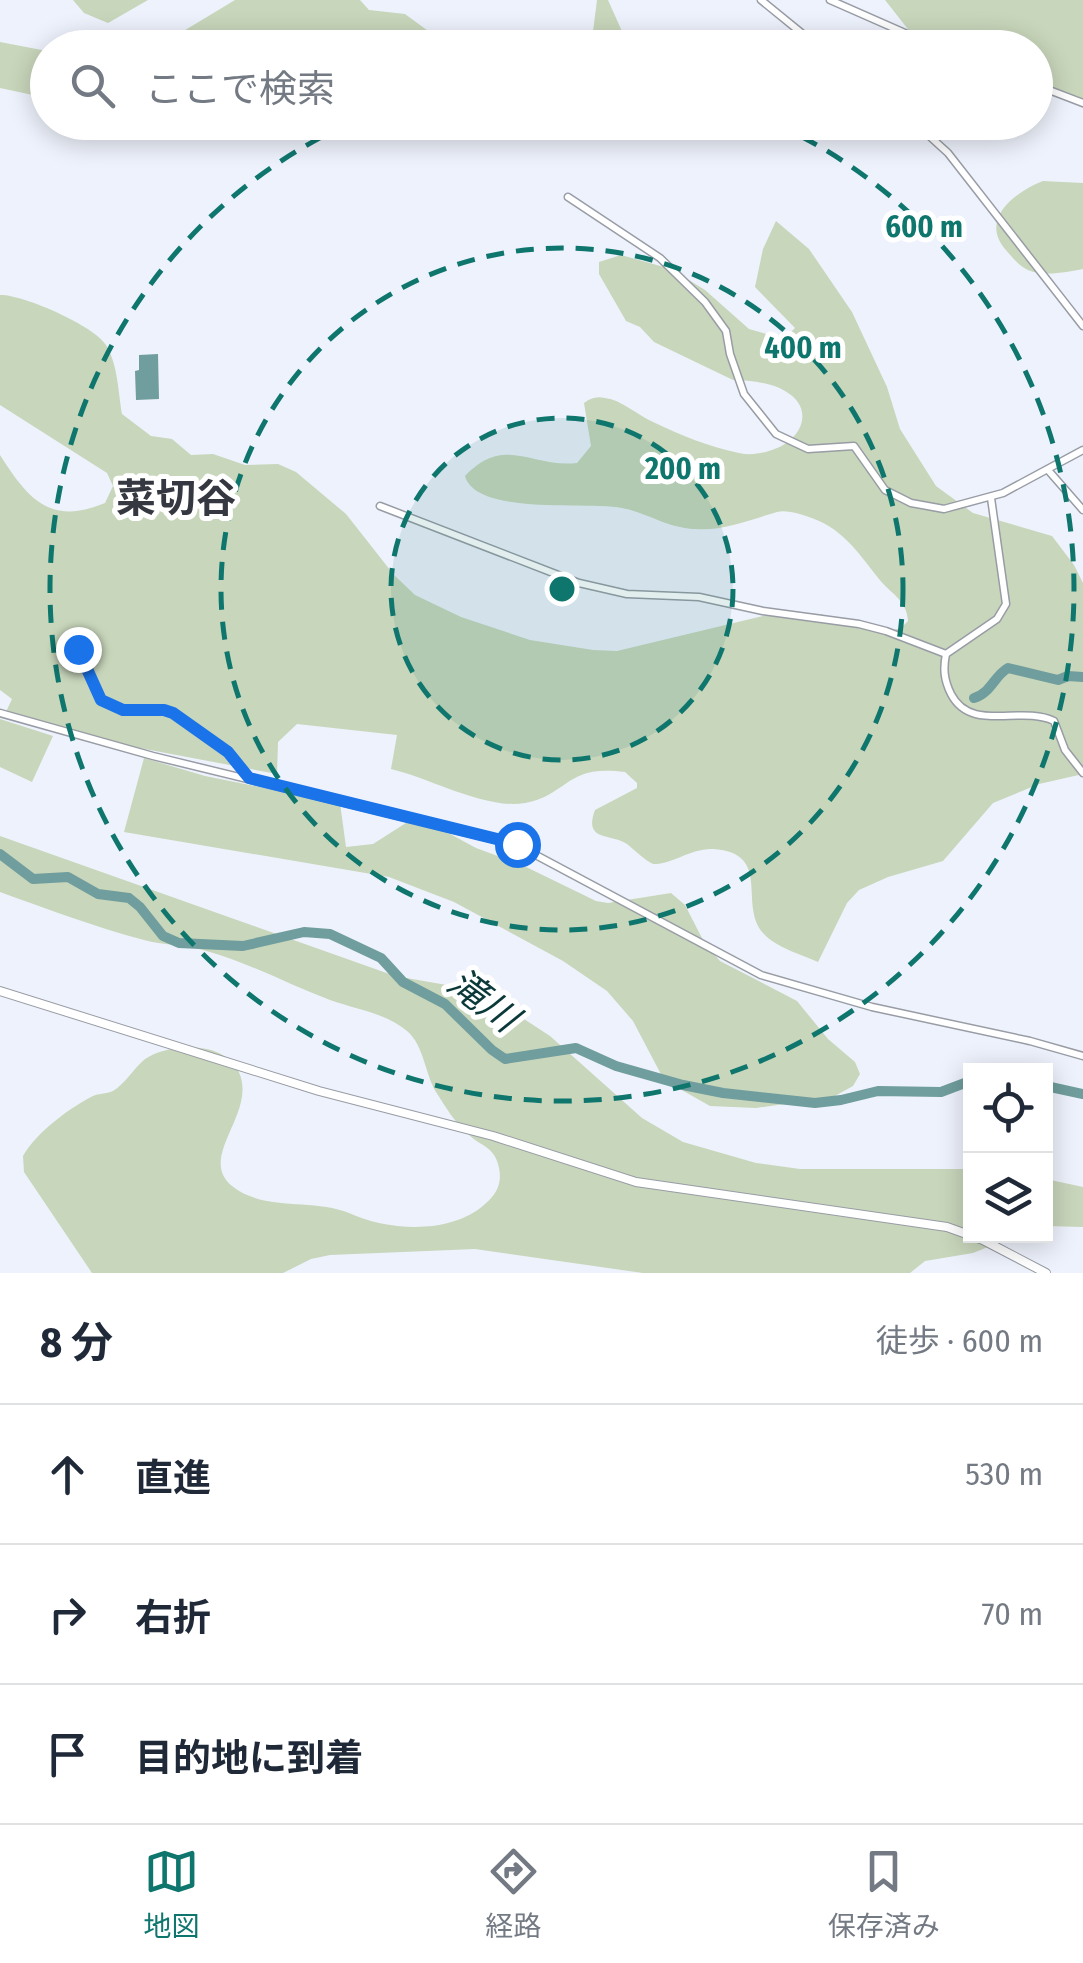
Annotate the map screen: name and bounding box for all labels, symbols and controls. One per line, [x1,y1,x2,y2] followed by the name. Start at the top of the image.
[30,30,1053,140] search box
[65,58,120,113] icon: search
[145,66,335,112] text: ここで検索
[885,209,963,245] text: 600 m
[764,330,842,366] text: 400 m
[644,451,721,487] text: 200 m
[116,475,236,523] district label: 菜切谷
[544,571,580,607] centre of rings
[56,627,102,673] route end
[495,822,541,868] route start
[439,959,530,1044] water label: 滝川
[963,1063,1053,1243] map controls
[963,1063,1053,1153] button: locate
[963,1153,1053,1243] button: layers
[40,1318,113,1368] text: 8 分
[876,1322,1043,1360] text: 徒歩 · 600 m
[40,1447,95,1502] icon: ahead
[135,1455,211,1501] text: 直進
[965,1455,1043,1493] text: 530 m
[40,1587,95,1642] icon: right
[135,1595,211,1641] text: 右折
[982,1595,1043,1633] text: 70 m
[40,1727,95,1782] icon: arrive
[135,1735,363,1781] text: 目的地に到着
[143,1844,199,1944] tab: 地図
[485,1844,542,1944] tab: 経路
[828,1844,940,1944] tab: 保存済み

